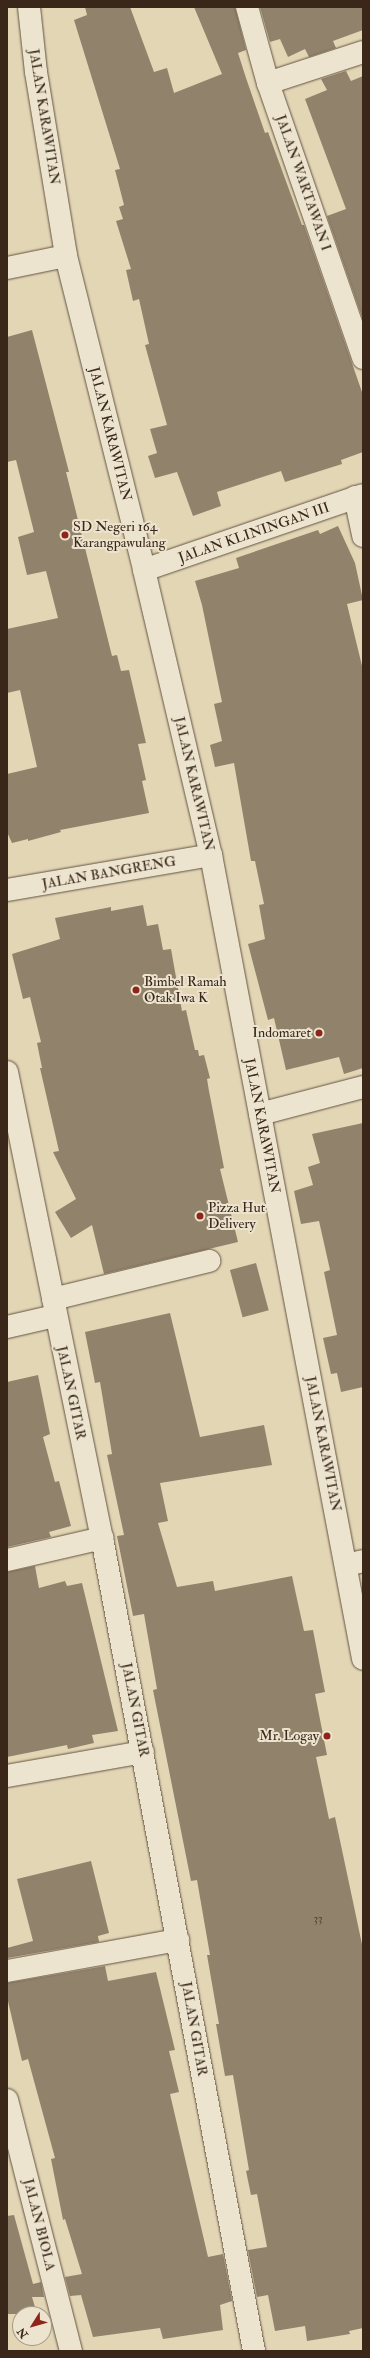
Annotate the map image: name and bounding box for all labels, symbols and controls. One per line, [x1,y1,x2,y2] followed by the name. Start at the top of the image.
[25,48,63,186] street label: JALAN KARAWITAN
[272,113,334,253] street label: JALAN WARTAWAN I
[85,365,135,503] street label: JALAN KARAWITAN
[176,499,332,567] street label: JALAN KLININGAN III
[73,519,166,552] place label: SD Negeri 164 Karangpawulang
[60,530,70,540] marker: SD Negeri 164 Karangpawulang
[170,715,218,853] street label: JALAN KARAWITAN
[41,853,177,893] street label: JALAN BANGRENG
[144,974,227,1006] place label: Bimbel Ramah Otak Iwa K
[131,985,141,995] marker: Bimbel Ramah Otak Iwa K
[252,1025,311,1041] place label: Indomaret
[314,1028,324,1038] marker: Indomaret
[241,1057,283,1195] street label: JALAN KARAWITAN
[208,1200,265,1232] place label: Pizza Hut Delivery
[195,1211,205,1221] marker: Pizza Hut Delivery
[53,1344,89,1442] street label: JALAN GITAR
[302,1375,344,1513] street label: JALAN KARAWITAN
[118,1661,152,1759] street label: JALAN GITAR
[259,1728,319,1744] place label: Mr. Logay
[322,1731,332,1741] marker: Mr. Logay
[313,1912,323,1926] house number: 33
[177,1980,211,2078] street label: JALAN GITAR
[19,2177,59,2273] street label: JALAN BIOLA
[12,2306,52,2346] north arrow
[15,2325,31,2341] text: N

